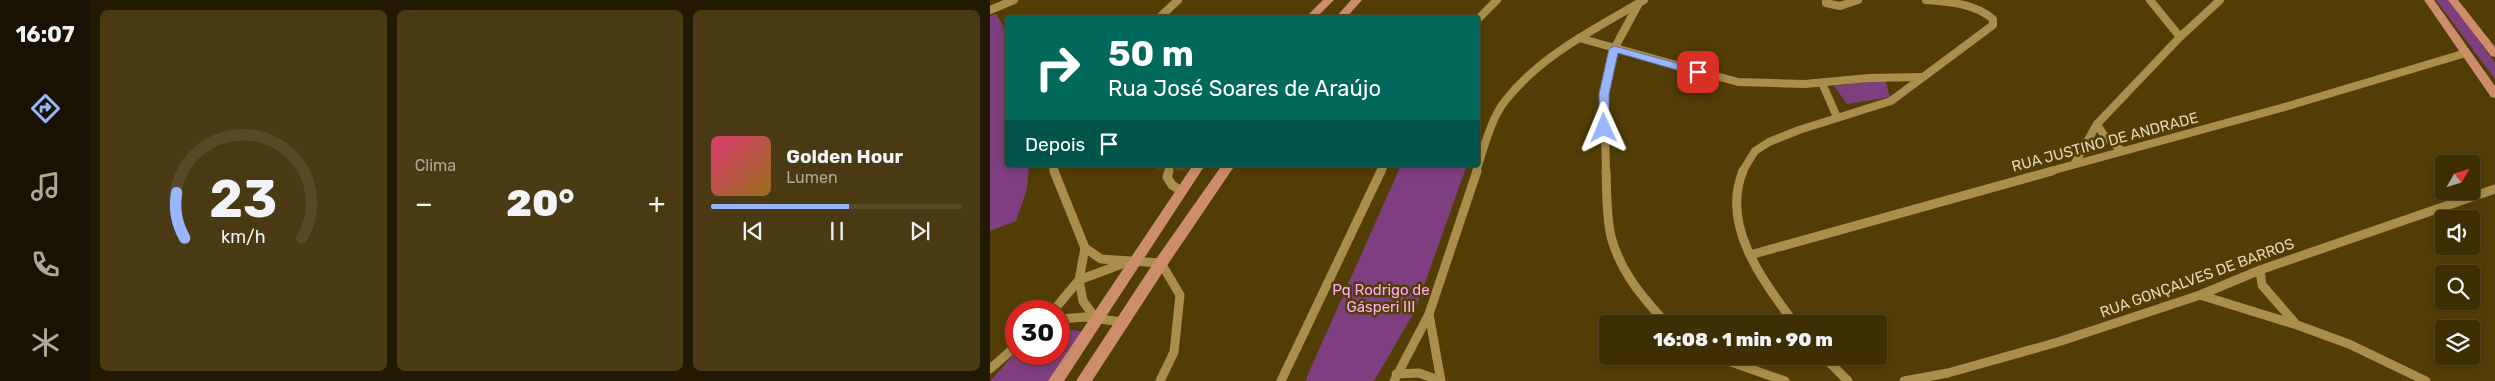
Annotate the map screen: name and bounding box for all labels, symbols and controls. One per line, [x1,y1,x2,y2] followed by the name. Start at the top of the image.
[15,21,75,48] text: 16:07
[1108,33,1194,75] text: 50 m
[1025,35,1090,100] icon: right
[1677,51,1719,93] pin
[1684,58,1712,86] icon: arrive
[1108,75,1381,102] text: Rua José Soares de Araújo
[28,91,63,126] icon: directions
[1577,101,1629,153] position arrow
[2010,108,2200,176] street label: RUA JUSTINO DE ANDRADE
[1095,130,1123,158] icon: arrive
[1025,133,1085,156] text: Depois
[786,145,903,168] text: Golden Hour
[2435,155,2480,200] north arrow
[2435,155,2480,365] map controls
[415,156,456,175] text: Clima
[209,168,277,230] text: 23
[786,168,838,187] text: Lumen
[28,169,63,204] icon: music
[506,180,575,226] text: 20°
[415,187,433,220] text: −
[648,187,665,220] text: +
[2435,210,2480,255] button: sound
[739,217,767,245] icon: previous
[823,217,851,245] icon: pause
[906,217,934,245] icon: next
[221,226,266,247] text: km/h
[2097,234,2297,322] street label: RUA GONÇALVES DE BARROS
[28,247,63,282] icon: phone
[2435,265,2480,310] button: search
[1332,281,1430,316] park label: Pq Rodrigo de Gásperi III
[1005,300,1070,365] speed limit sign: 30
[2435,320,2480,365] button: layers
[28,325,63,360] icon: climate
[1653,328,1833,351] text: 16:08 · 1 min · 90 m

